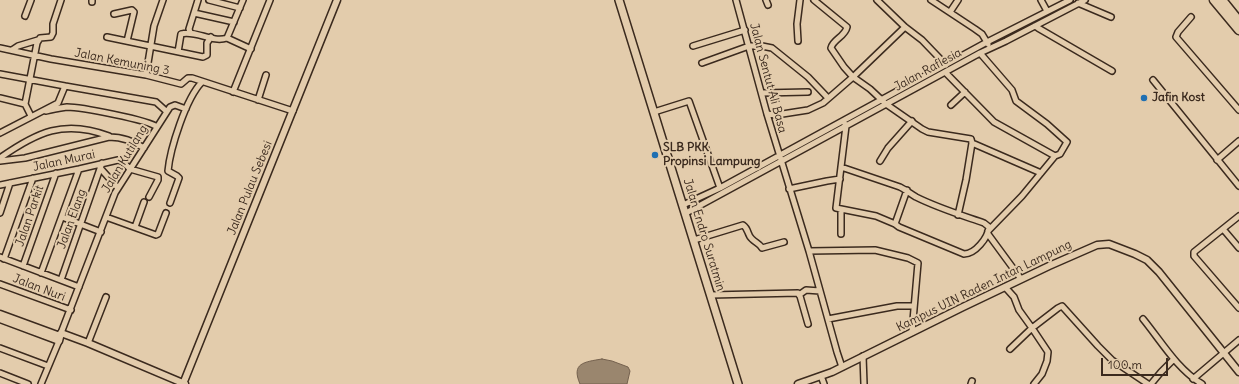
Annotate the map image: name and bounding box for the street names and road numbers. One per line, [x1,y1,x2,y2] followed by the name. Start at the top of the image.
[746,21,790,135] street label: Jalan Sentut Ali Basa
[73,46,171,78] street label: Jalan Kemuning 3
[892,46,964,94] street label: Jalan Raflesia
[99,123,151,195] street label: Jalan Kutilang
[225,139,275,237] street label: Jalan Pulau Sebesi
[32,147,96,175] street label: Jalan Murai
[680,177,728,293] street label: Jalan Endro Suratmin
[13,183,47,249] street label: Jalan Parkit
[55,187,89,251] street label: Jalan Elang
[894,237,1074,335] street label: Kampus UIN Raden Intan Lampung
[11,271,67,305] street label: Jalan Nuri

